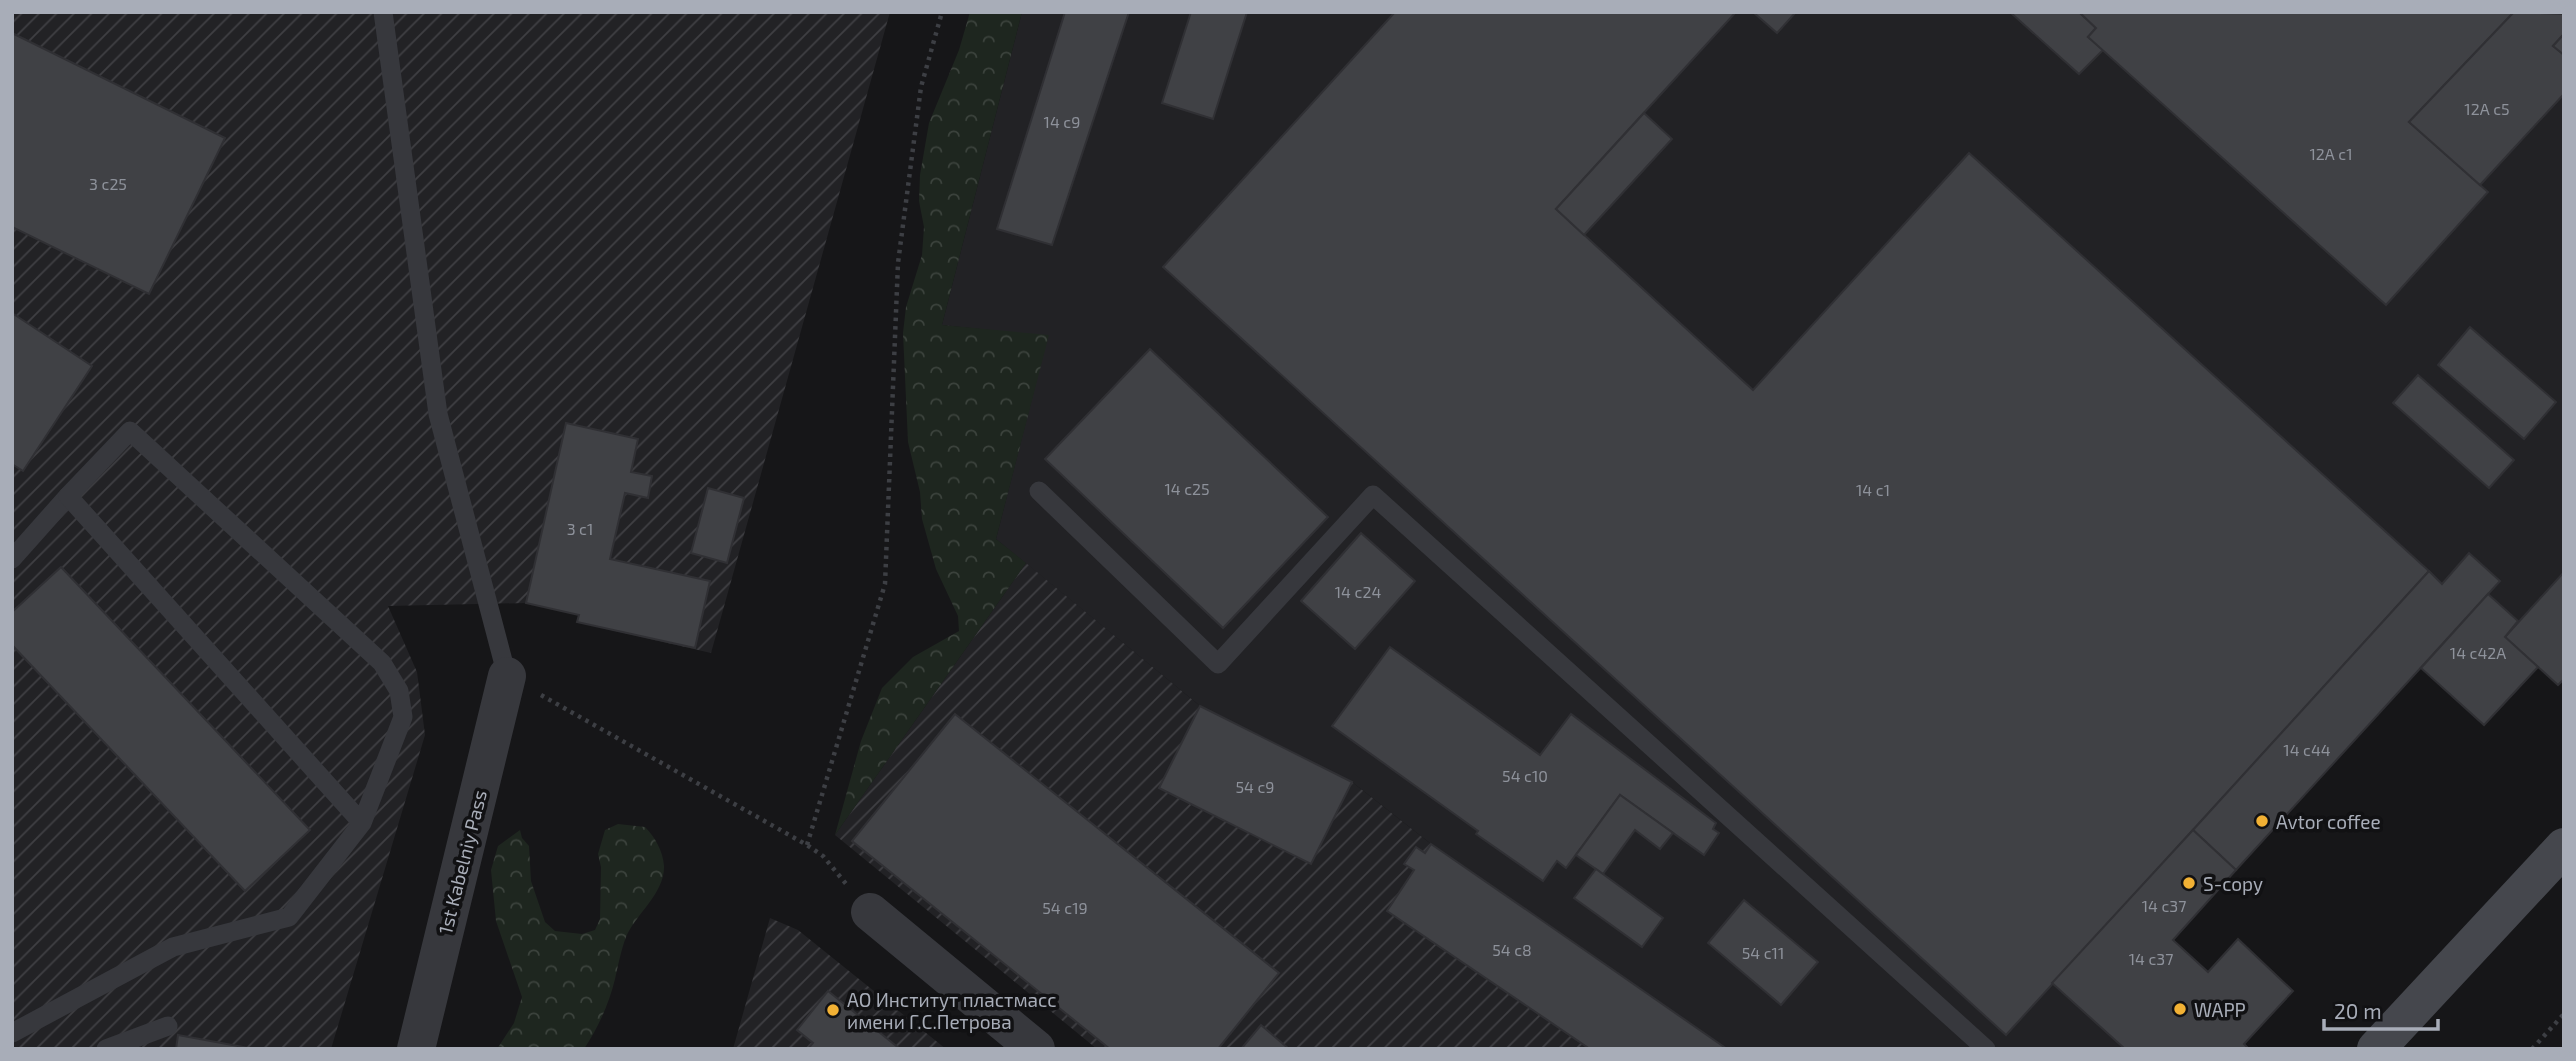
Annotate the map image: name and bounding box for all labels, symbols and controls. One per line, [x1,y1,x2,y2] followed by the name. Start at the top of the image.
[2464,99,2510,118] house number: 12А с5
[1044,112,1080,131] house number: 14 с9
[2309,144,2353,163] house number: 12А с1
[89,174,127,193] house number: 3 с25
[1164,479,1210,498] house number: 14 с25
[1856,480,1890,499] house number: 14 с1
[567,519,593,538] house number: 3 с1
[1335,582,1381,601] house number: 14 с24
[2450,643,2506,662] house number: 14 с42А
[2283,740,2331,759] house number: 14 с44
[1502,766,1548,785] house number: 54 с10
[1235,777,1275,796] house number: 54 с9
[433,788,491,936] street label: 1st Kabelniy Pass
[2276,810,2381,833] place label: Avtor coffee
[2254,813,2270,829] marker: Avtor coffee
[2203,872,2263,895] place label: S-copy
[2181,875,2197,891] marker: S-copy
[2142,896,2186,915] house number: 14 с37
[1042,898,1088,917] house number: 54 с19
[1492,940,1532,959] house number: 54 с8
[1742,943,1784,962] house number: 54 с11
[2129,949,2173,968] house number: 14 c37
[847,988,1057,1033] place label: АО Институт пластмасс имени Г.С.Петрова
[2324,988,2438,1032] scale bar
[2194,998,2246,1021] place label: WAPP
[2334,998,2382,1023] text: 20 m
[2172,1001,2188,1017] marker: WAPP
[825,1002,841,1018] marker: АО Институт пластмасс имени Г.С.Петрова

